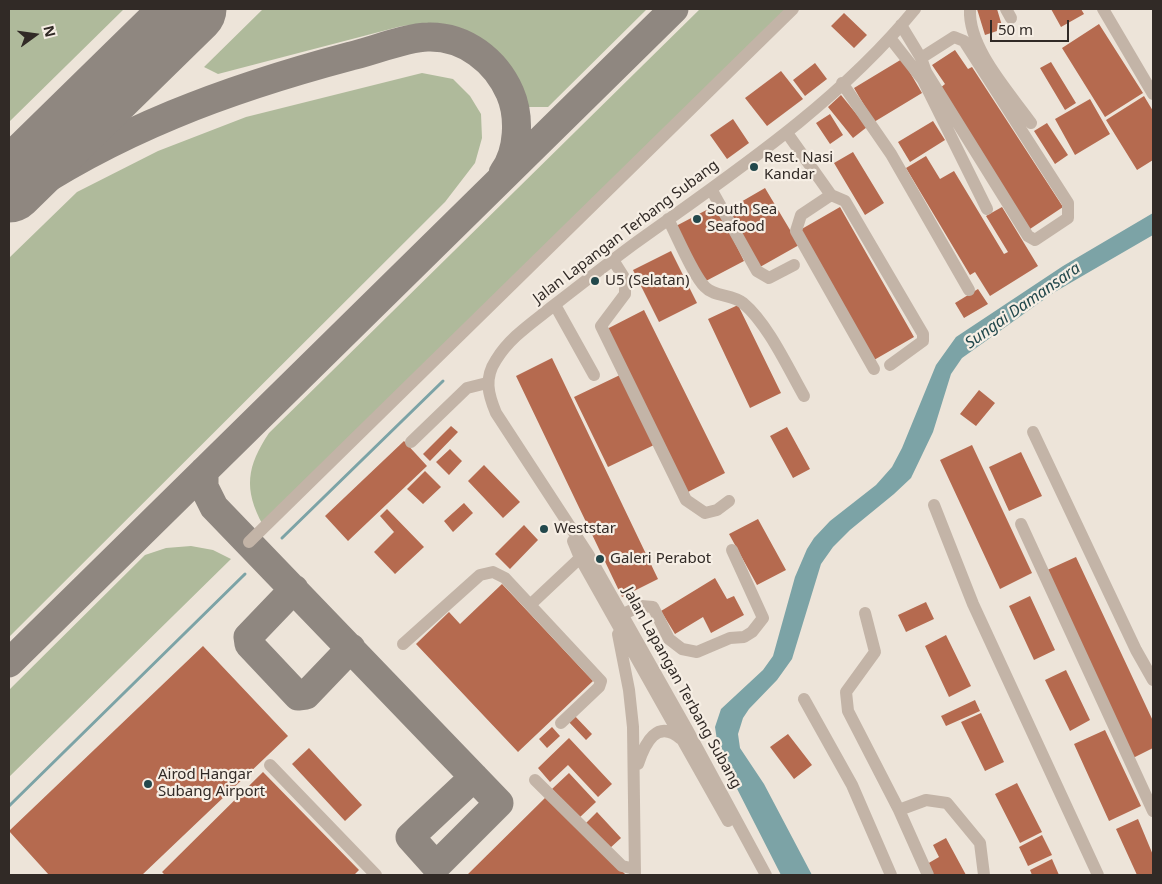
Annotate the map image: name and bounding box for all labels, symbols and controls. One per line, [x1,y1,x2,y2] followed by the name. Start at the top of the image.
[10,10,60,60] north arrow
[992,10,1071,42] scale bar
[998,19,1033,39] text: 50 m
[39,23,61,39] text: N
[764,149,833,184] place label: Rest. Nasi Kandar
[530,156,722,308] street label: Jalan Lapangan Terbang Subang
[748,161,760,173] marker: Rest. Nasi Kandar
[707,201,777,236] place label: South Sea Seafood
[691,213,703,225] marker: South Sea Seafood
[962,259,1084,353] water label: Sungai Damansara
[605,272,690,290] place label: U5 (Selatan)
[589,275,601,287] marker: U5 (Selatan)
[554,520,616,538] place label: Weststar
[538,523,550,535] marker: Weststar
[610,550,711,568] place label: Galeri Perabot
[594,553,606,565] marker: Galeri Perabot
[619,584,745,792] street label: Jalan Lapangan Terbang Subang
[158,766,265,801] place label: Airod Hangar Subang Airport
[142,778,154,790] marker: Airod Hangar Subang Airport

